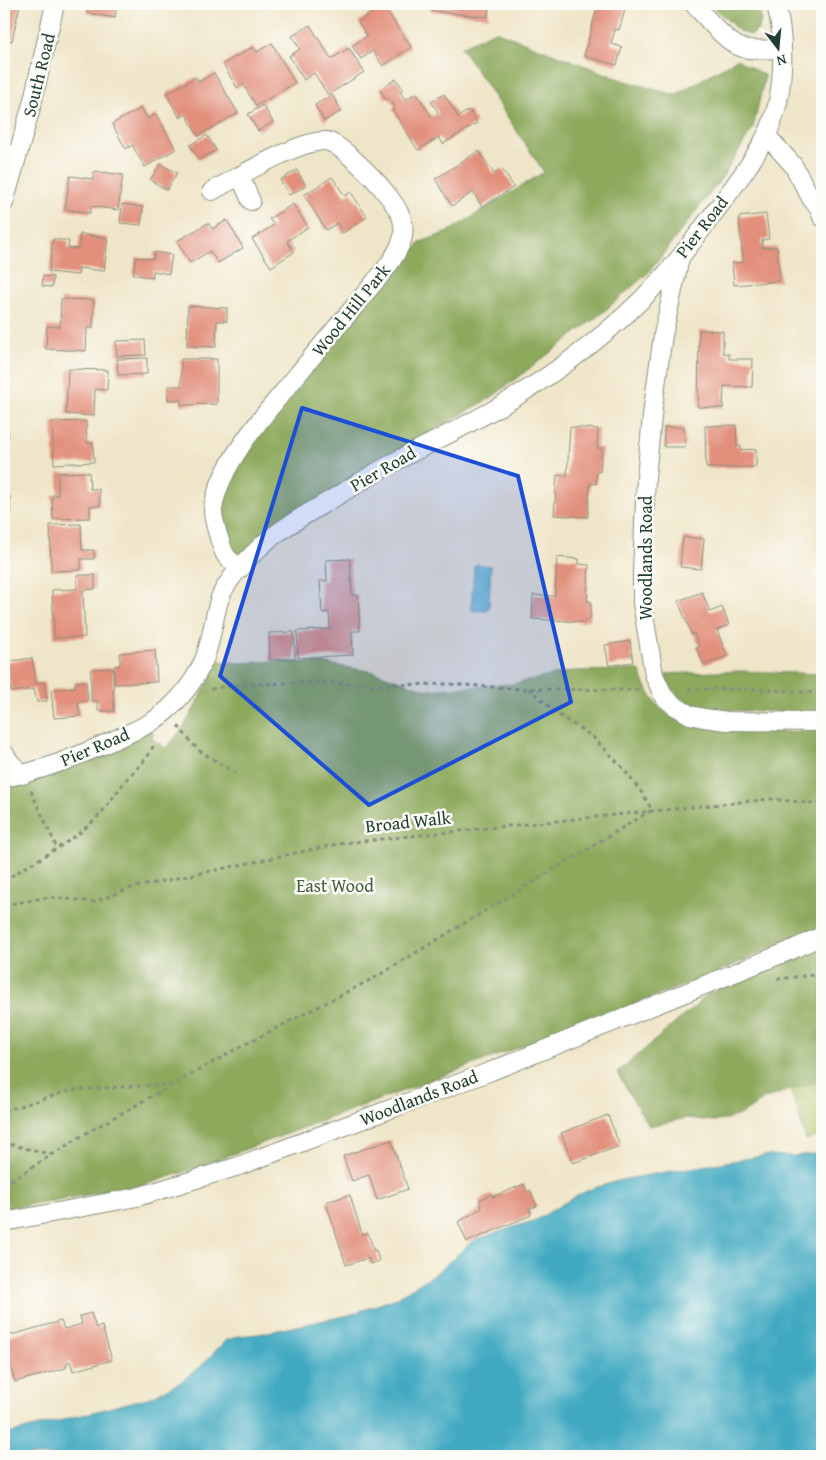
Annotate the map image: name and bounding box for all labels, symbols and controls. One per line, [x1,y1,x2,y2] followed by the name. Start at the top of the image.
[754,22,804,72] north arrow
[15,30,62,120] street label: South Road
[774,50,789,72] text: N
[669,190,735,263] street label: Pier Road
[305,257,397,362] street label: Wood Hill Park
[345,439,421,498] street label: Pier Road
[632,495,659,620] street label: Woodlands Road
[56,720,134,773] street label: Pier Road
[364,803,453,839] street label: Broad Walk
[296,872,374,899] park label: East Wood
[356,1062,482,1132] street label: Woodlands Road

